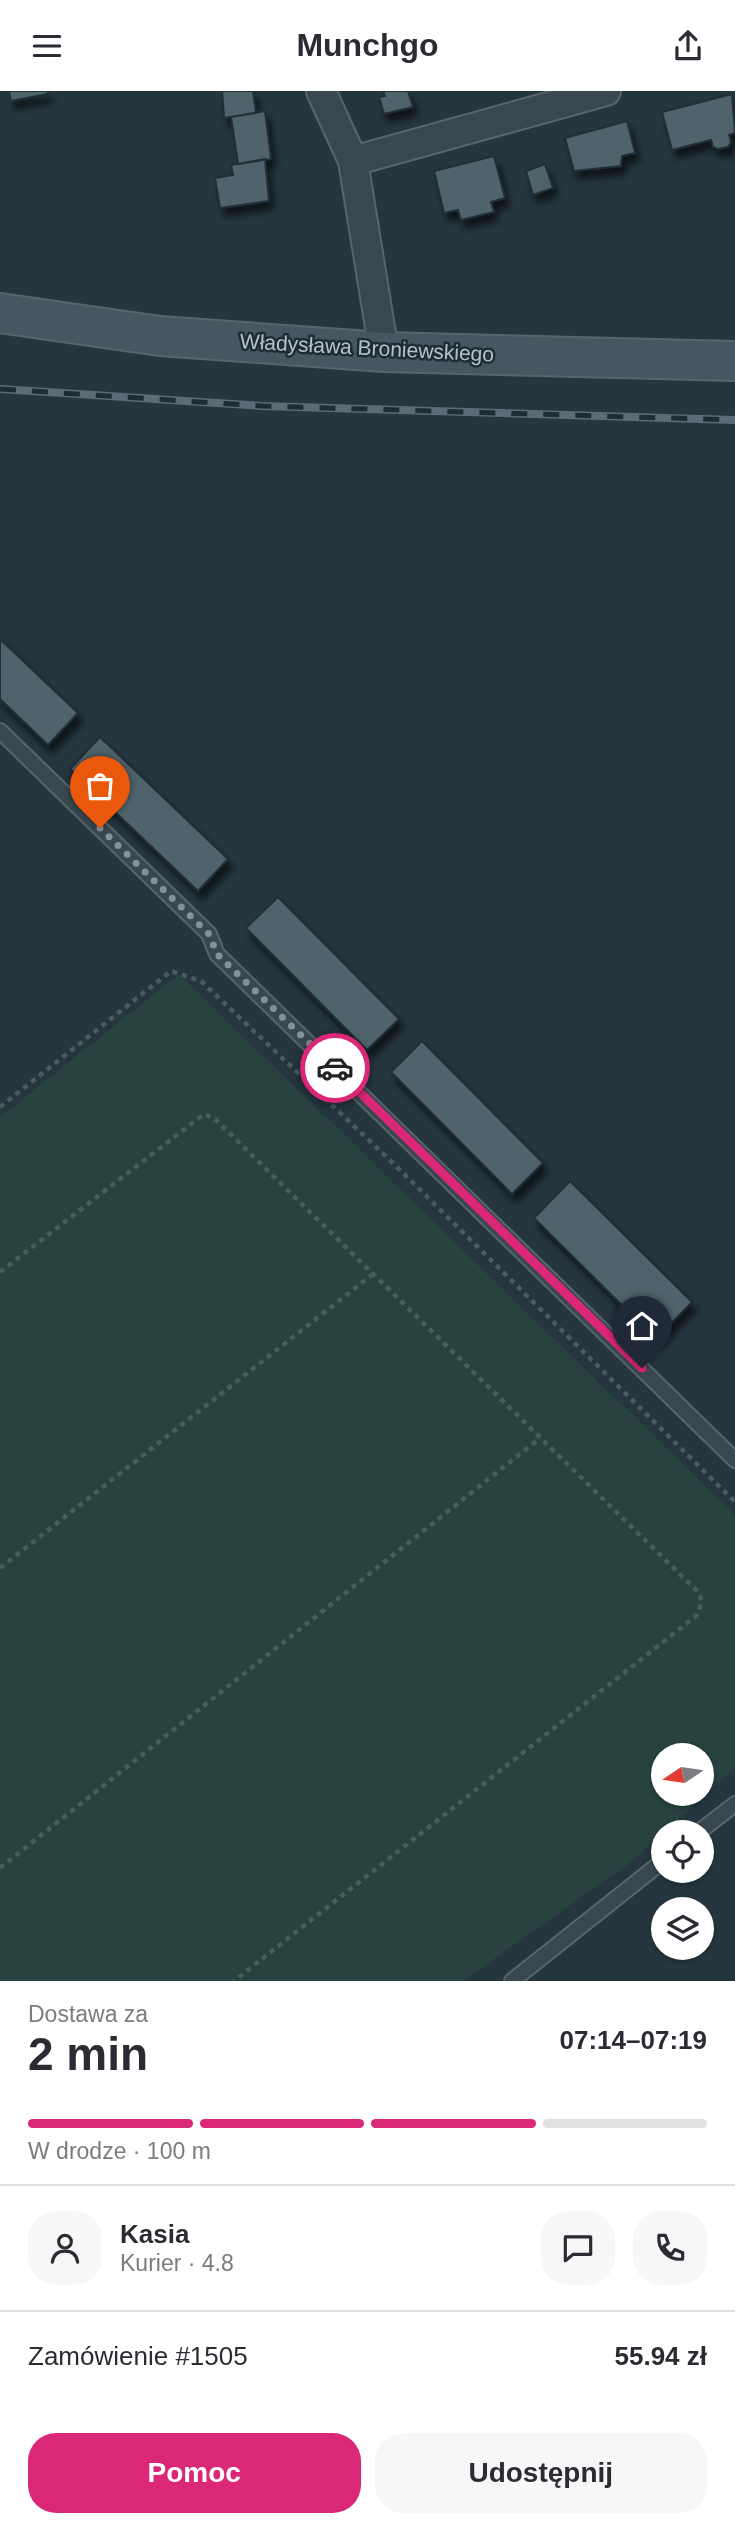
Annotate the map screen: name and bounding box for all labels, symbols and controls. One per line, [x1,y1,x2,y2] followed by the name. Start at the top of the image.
[28,27,66,65] icon: menu
[296,27,439,63] text: Munchgo
[669,27,707,65] icon: share
[239,329,495,366] street label: Władysława Broniewskiego
[70,756,130,828] pin
[81,767,119,805] icon: bag
[300,1033,370,1103] courier
[316,1049,354,1087] icon: car
[612,1296,672,1368] pin
[623,1307,661,1345] icon: home
[651,1743,714,1806] north arrow
[651,1743,714,1960] map controls
[651,1820,714,1883] button: locate
[651,1897,714,1960] button: layers
[28,2001,148,2027] text: Dostawa za
[560,2025,707,2055] text: 07:14–07:19
[28,2028,148,2080] text: 2 min
[28,2138,211,2164] text: W drodze · 100 m
[28,2211,102,2285] button: person
[541,2211,615,2285] button: chat
[633,2211,707,2285] button: phone
[120,2219,189,2249] text: Kasia
[120,2250,234,2276] text: Kurier · 4.8
[28,2341,248,2371] text: Zamówienie #1505
[614,2341,707,2371] text: 55.94 zł
[28,2433,361,2513] button: Pomoc
[375,2433,707,2513] button: Udostępnij

